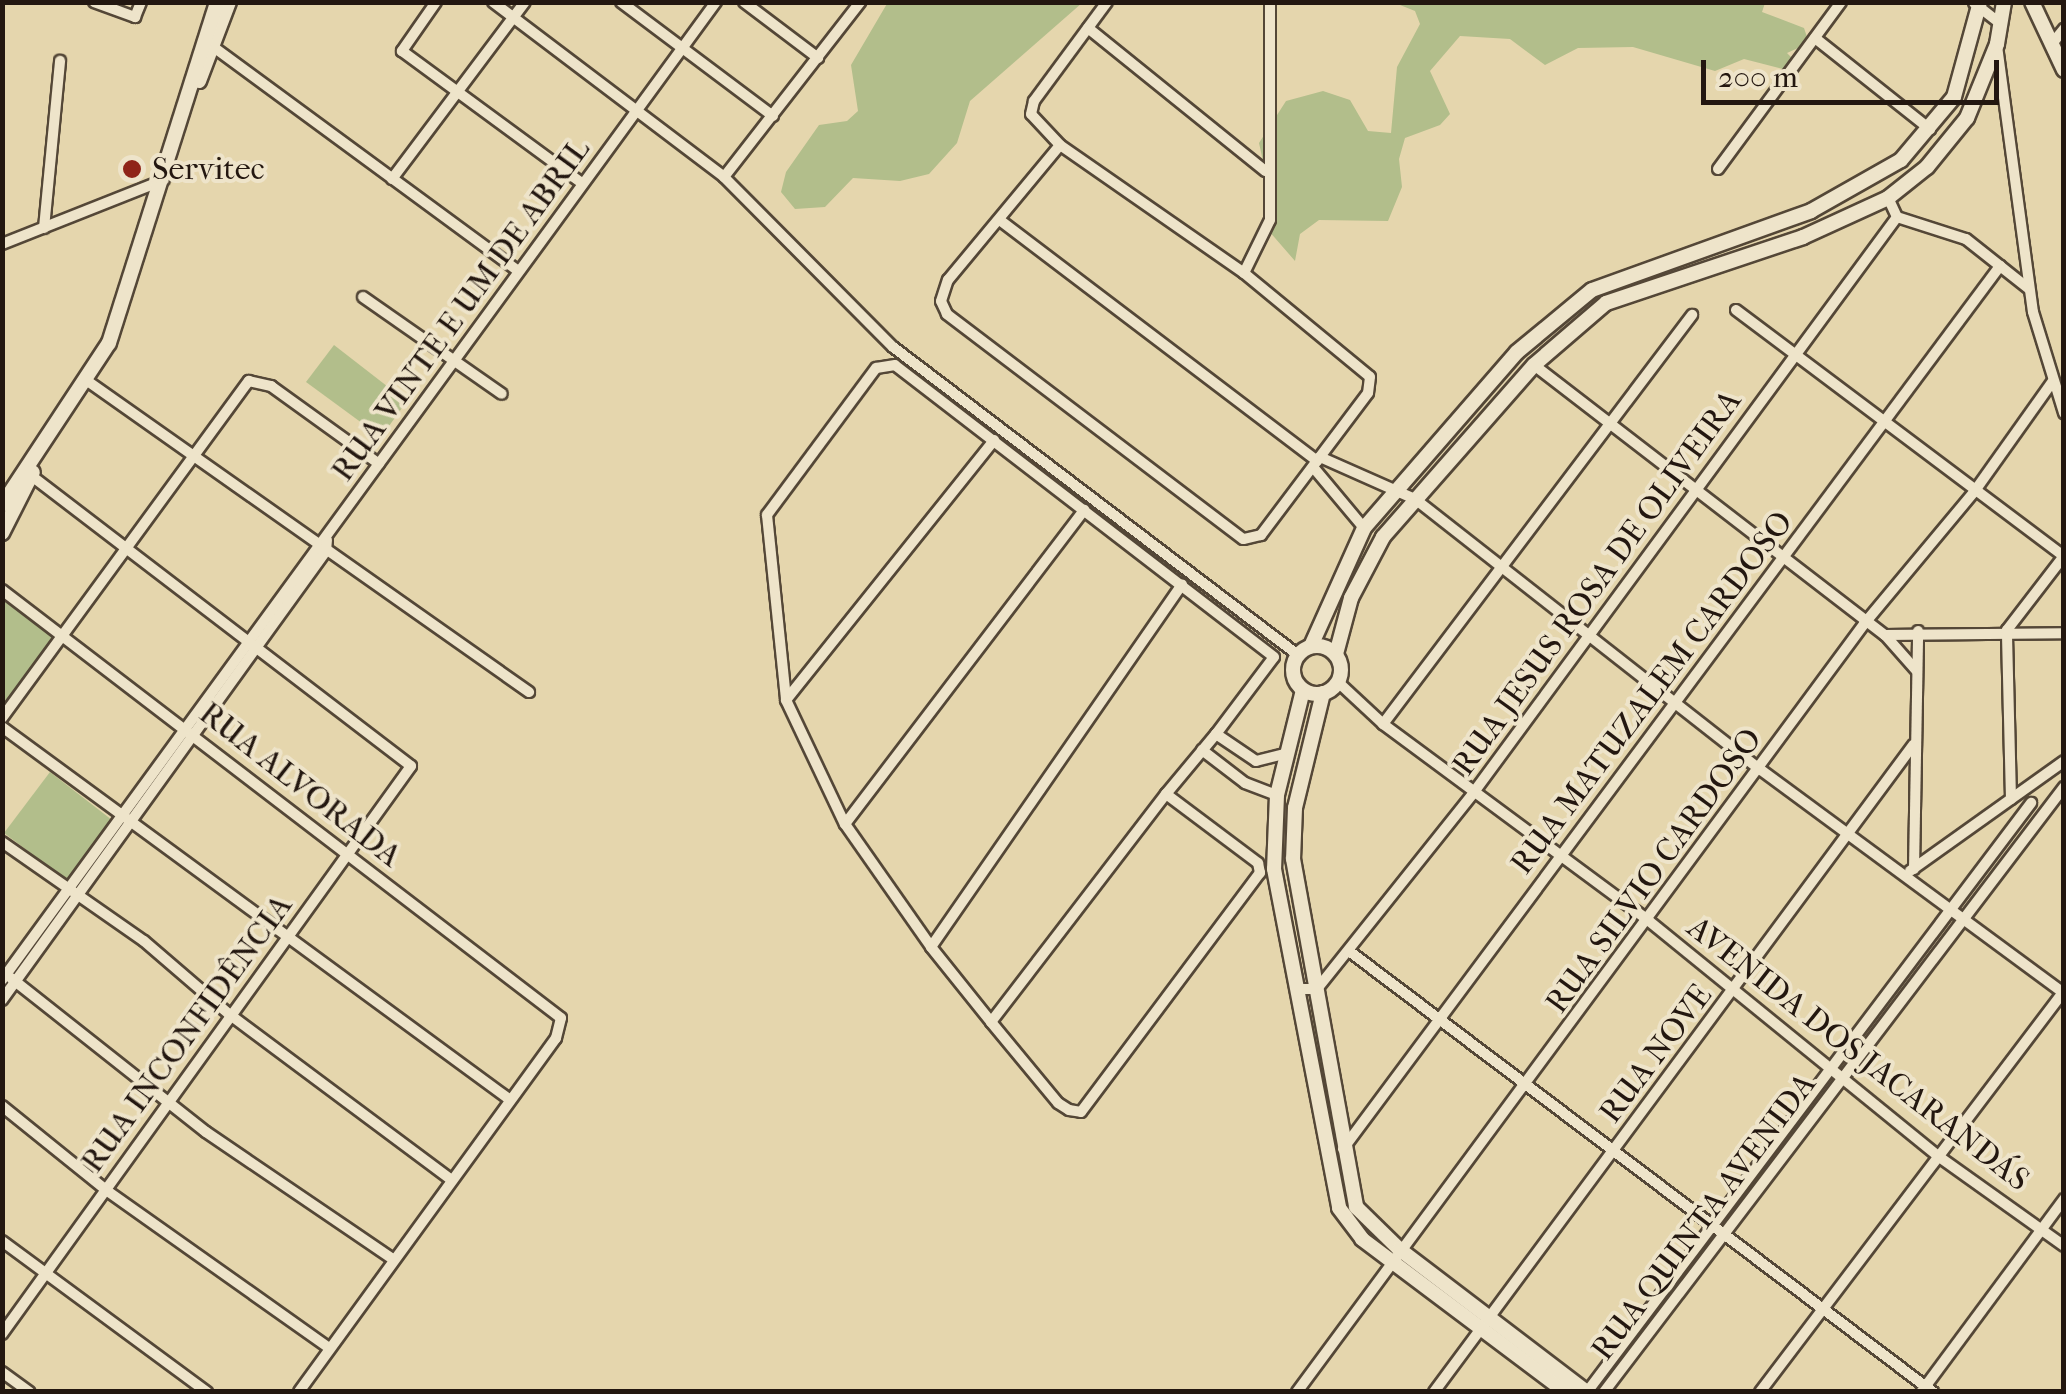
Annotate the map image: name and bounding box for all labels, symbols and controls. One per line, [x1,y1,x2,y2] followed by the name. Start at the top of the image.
[1706,40,2004,102] scale bar
[1718,60,1798,95] text: 200 m
[324,131,598,489] street label: RUA VINTE E UM DE ABRIL
[152,150,265,188] place label: Servitec
[121,158,143,180] marker: Servitec
[1444,383,1750,783] street label: RUA JESUS ROSA DE OLIVEIRA
[1503,504,1801,882] street label: RUA MATUZALEM CARDOSO
[191,694,409,876] street label: RUA ALVORADA
[1538,721,1770,1021] street label: RUA SILVIO CARDOSO
[73,888,301,1180] street label: RUA INCONFIDÊNCIA
[1679,908,2037,1200] street label: AVENIDA DOS JACARANDÁS
[1592,977,1720,1131] street label: RUA NOVE
[1584,1066,1824,1368] street label: RUA QUINTA AVENIDA

